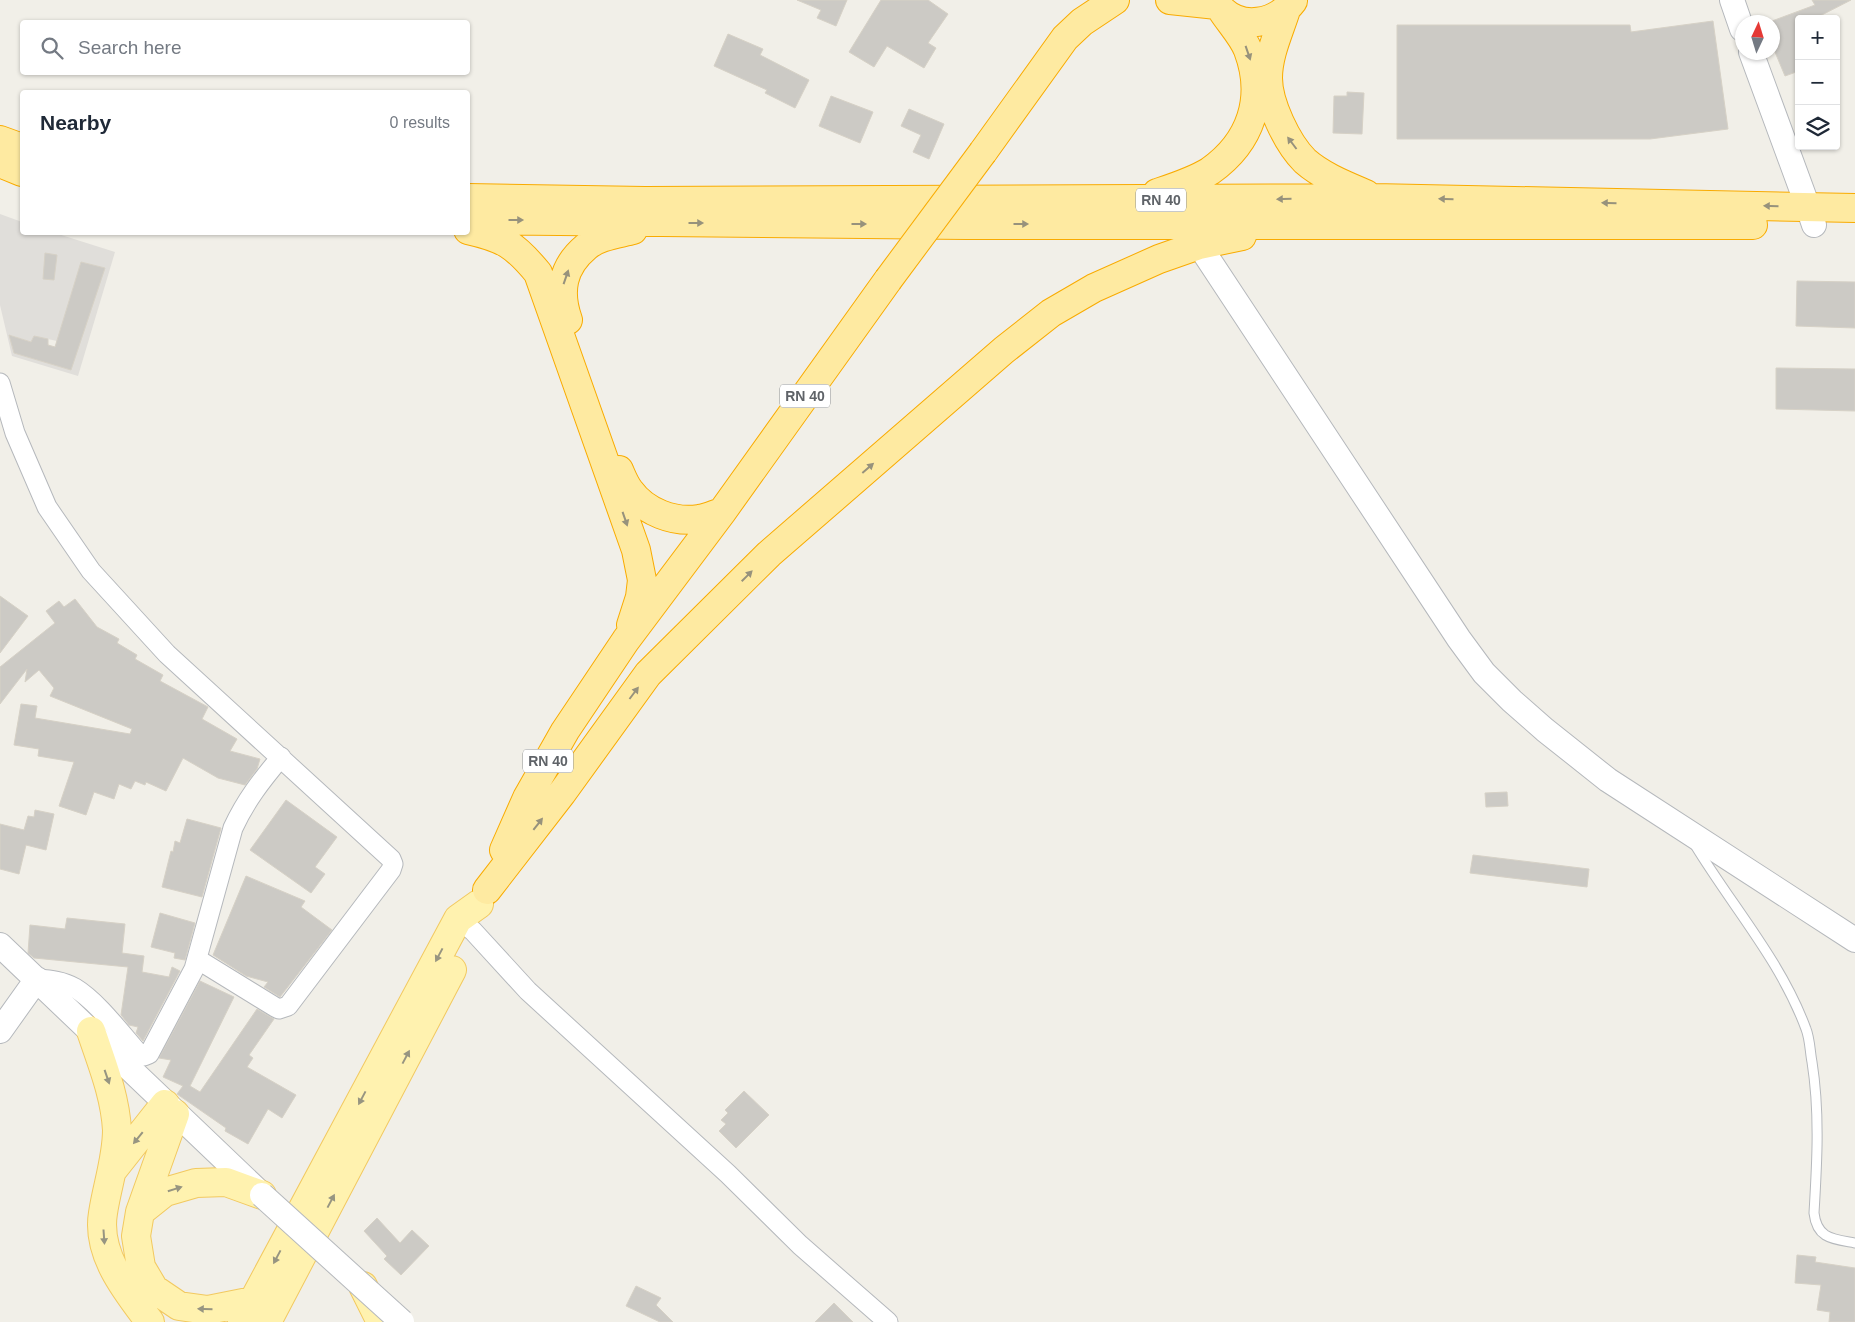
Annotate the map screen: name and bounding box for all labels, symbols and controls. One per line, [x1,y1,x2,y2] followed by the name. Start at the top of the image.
[1735,15,1780,60] north arrow
[1795,15,1840,150] map controls
[1795,15,1840,60] button: +
[20,20,470,75] search box
[38,34,66,62] icon: search
[78,37,182,58] text: Search here
[1244,46,1252,61] one-way arrow
[1795,60,1840,105] button: −
[1795,105,1840,150] button: layers
[40,111,111,134] text: Nearby
[390,114,450,131] text: 0 results
[1286,137,1297,150] one-way arrow
[1136,188,1186,212] road number: RN 40
[1276,195,1292,203] one-way arrow
[1438,195,1454,203] one-way arrow
[1601,199,1617,207] one-way arrow
[1763,202,1779,210] one-way arrow
[508,216,524,224] one-way arrow
[688,219,704,227] one-way arrow
[851,220,867,228] one-way arrow
[1013,220,1029,228] one-way arrow
[562,269,570,284] one-way arrow
[780,384,830,408] road number: RN 40
[862,463,874,474] one-way arrow
[621,512,629,527] one-way arrow
[741,570,753,582] one-way arrow
[629,686,639,700] one-way arrow
[523,749,573,772] road number: RN 40
[533,817,543,831] one-way arrow
[434,948,443,962] one-way arrow
[402,1050,410,1065] one-way arrow
[103,1070,111,1085] one-way arrow
[358,1091,366,1105] one-way arrow
[133,1131,144,1144] one-way arrow
[167,1185,182,1193] one-way arrow
[326,1195,335,1208] one-way arrow
[100,1229,108,1245] one-way arrow
[273,1249,281,1264] one-way arrow
[197,1304,213,1312] one-way arrow

